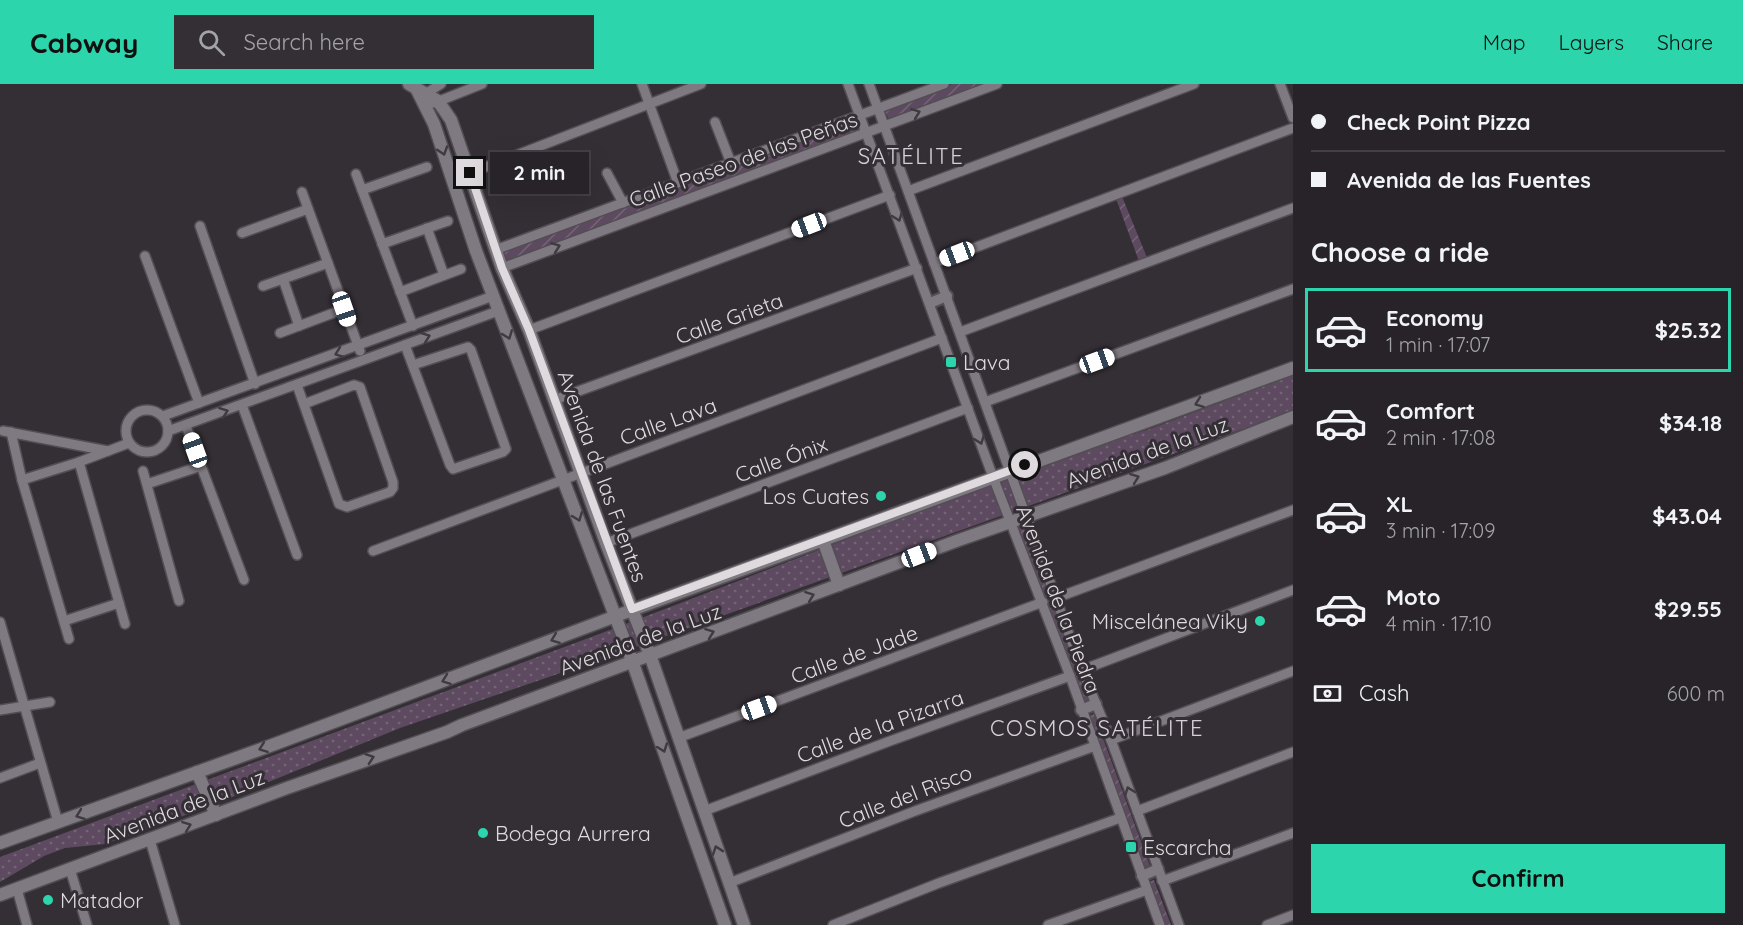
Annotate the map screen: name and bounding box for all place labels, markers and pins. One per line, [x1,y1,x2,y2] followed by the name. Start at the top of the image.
[963,349,1010,375] place label: Lava
[944,355,958,369] marker: Lava
[762,483,869,509] place label: Los Cuates
[874,489,888,503] marker: Los Cuates
[1092,608,1248,634] place label: Miscelánea Viky
[1253,614,1267,628] marker: Miscelánea Viky
[495,820,651,846] place label: Bodega Aurrera
[476,826,490,840] marker: Bodega Aurrera
[1143,834,1232,860] place label: Escarcha
[1124,840,1138,854] marker: Escarcha
[60,887,143,913] place label: Matador
[41,893,55,907] marker: Matador

